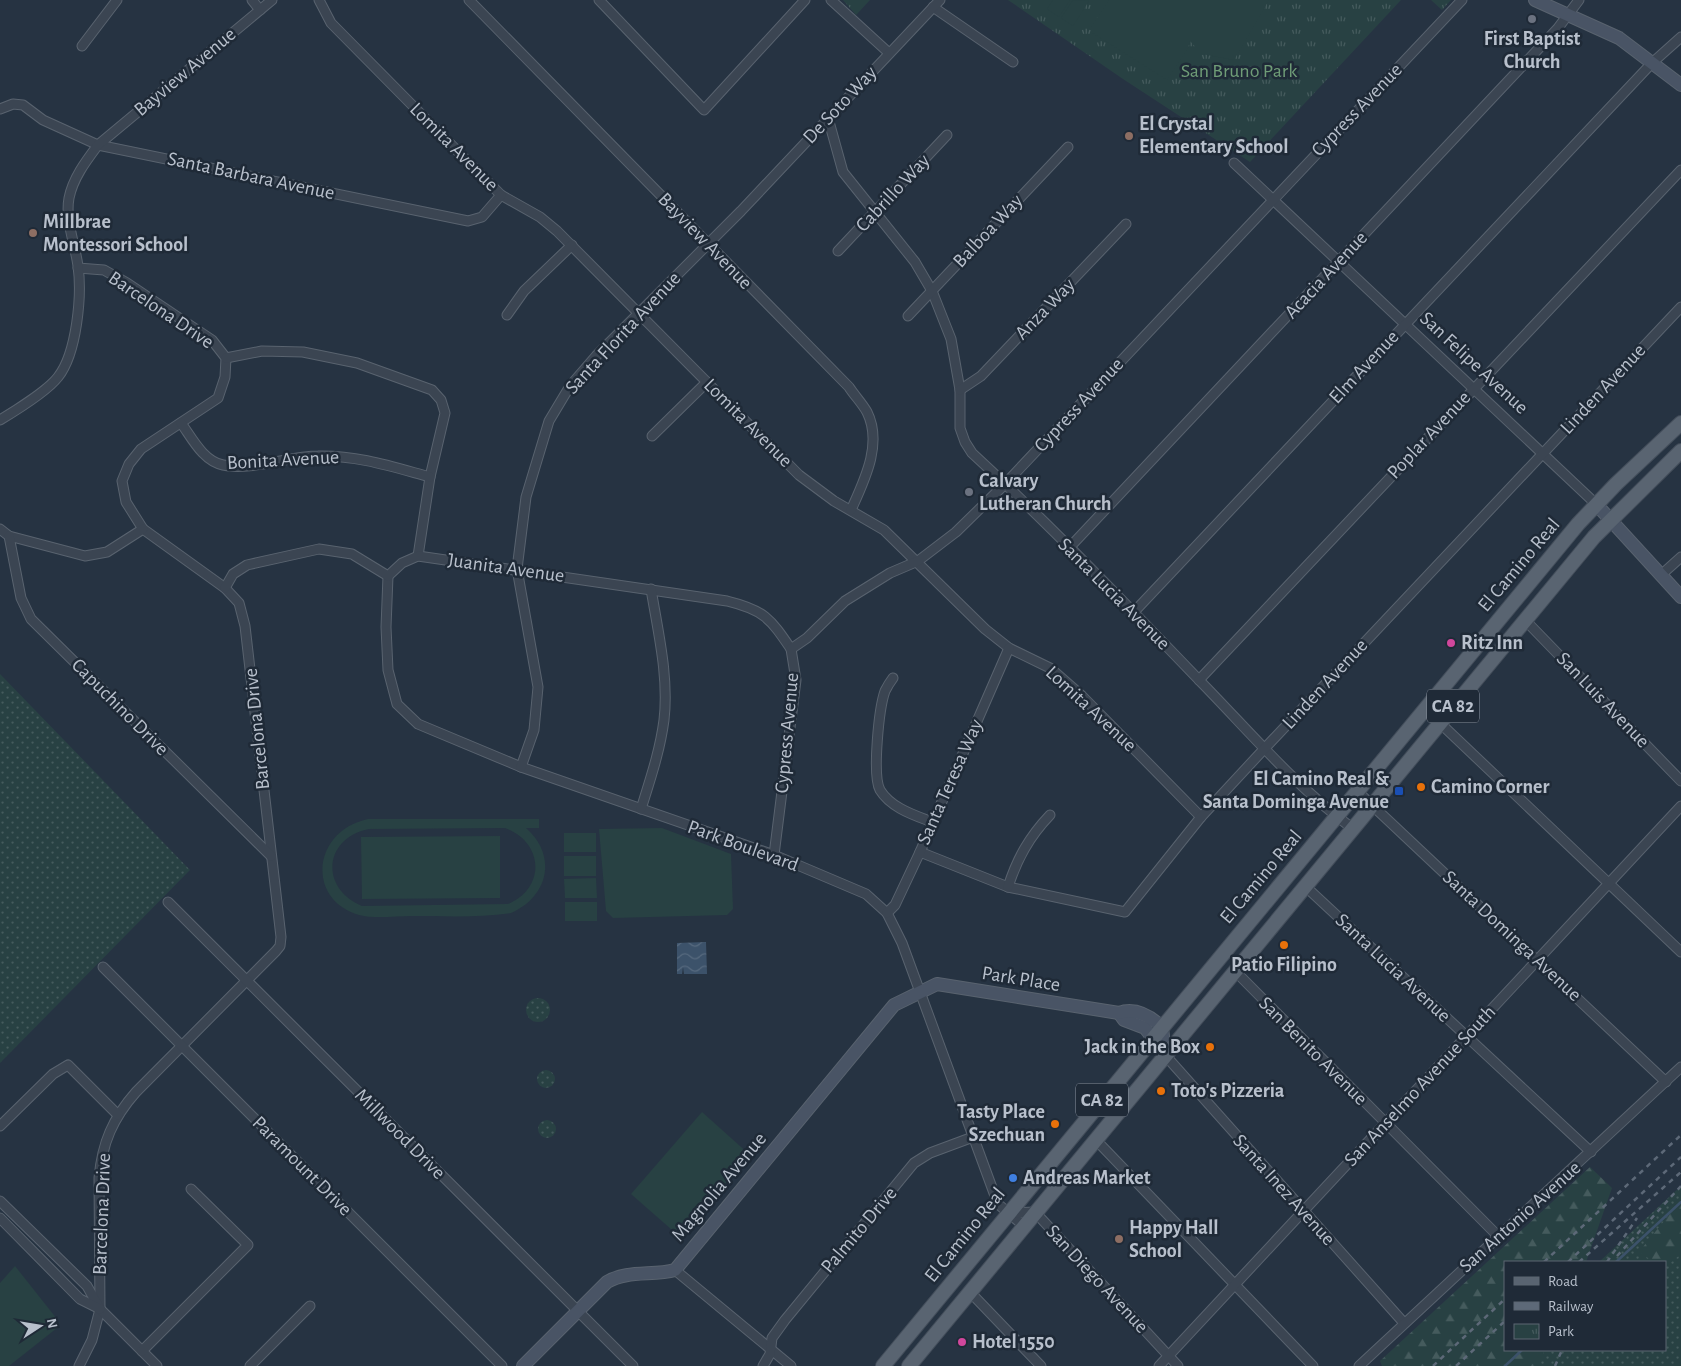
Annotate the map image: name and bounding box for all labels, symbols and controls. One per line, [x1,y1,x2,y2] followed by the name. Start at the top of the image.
[1526,13,1538,25] marker: First Baptist Church
[130,24,240,120] street label: Bayview Avenue
[1484,29,1581,72] place label: First Baptist Church
[1308,60,1406,160] street label: Cypress Avenue
[1181,61,1297,81] park label: San Bruno Park
[799,62,881,148] street label: De Soto Way
[406,99,502,195] street label: Lomita Avenue
[1139,114,1288,157] place label: El Crystal Elementary School
[1123,130,1135,142] marker: El Crystal Elementary School
[166,149,336,203] street label: Santa Barbara Avenue
[852,150,934,236] street label: Cabrillo Way
[654,189,756,293] street label: Bayview Avenue
[949,190,1027,271] street label: Balboa Way
[43,212,188,255] place label: Millbrae Montessori School
[27,227,39,239] marker: Millbrae Montessori School
[1281,227,1371,323] street label: Acacia Avenue
[105,268,217,352] street label: Barcelona Drive
[561,268,685,398] street label: Santa Florita Avenue
[1011,274,1079,344] street label: Anza Way
[1416,308,1532,418] street label: San Felipe Avenue
[1325,326,1403,408] street label: Elm Avenue
[1556,340,1650,438] street label: Linden Avenue
[1031,354,1127,456] street label: Cypress Avenue
[700,375,796,471] street label: Lomita Avenue
[1384,387,1474,483] street label: Poplar Avenue
[226,447,340,473] street label: Bonita Avenue
[979,471,1111,514] place label: Calvary Lutheran Church
[963,486,975,498] marker: Calvary Lutheran Church
[1474,514,1564,616] street label: El Camino Real
[1054,534,1174,654] street label: Santa Lucia Avenue
[446,550,566,586] street label: Juanita Avenue
[1461,633,1523,653] place label: Ritz Inn
[1278,635,1372,733] street label: Linden Avenue
[1445,637,1457,649] marker: Ritz Inn
[1553,648,1653,752] street label: San Luis Avenue
[68,655,172,759] street label: Capuchino Drive
[1042,662,1140,756] street label: Lomita Avenue
[241,667,273,791] street label: Barcelona Drive
[772,672,802,794] street label: Cypress Avenue
[1427,689,1479,722] road number: CA 82
[913,716,987,848] street label: Santa Teresa Way
[1203,769,1390,812] place label: El Camino Real & Santa Dominga Avenue
[1431,777,1549,797] place label: Camino Corner
[1415,781,1427,793] marker: Camino Corner
[1393,785,1405,797] marker: El Camino Real & Santa Dominga Avenue
[685,817,801,875] street label: Park Boulevard
[1216,826,1306,928] street label: El Camino Real
[1439,867,1585,1005] street label: Santa Dominga Avenue
[1332,910,1454,1026] street label: Santa Lucia Avenue
[1278,939,1290,951] marker: Patio Filipino
[1231,955,1337,975] place label: Patio Filipino
[980,963,1062,995] street label: Park Place
[1255,993,1371,1109] street label: San Benito Avenue
[1341,1002,1499,1170] street label: San Anselmo Avenue South
[1085,1037,1201,1057] place label: Jack in the Box
[1204,1041,1216,1053] marker: Jack in the Box
[1171,1081,1285,1101] place label: Toto's Pizzeria
[1076,1084,1128,1116] road number: CA 82
[351,1085,449,1183] street label: Millwood Drive
[1155,1085,1167,1097] marker: Toto's Pizzeria
[957,1102,1045,1145] place label: Tasty Place Szechuan
[248,1112,356,1220] street label: Paramount Drive
[1049,1118,1061,1130] marker: Tasty Place Szechuan
[668,1129,770,1245] street label: Magnolia Avenue
[1229,1131,1339,1249] street label: Santa Inez Avenue
[90,1153,114,1275] street label: Barcelona Drive
[1455,1157,1585,1277] street label: San Antonio Avenue
[1023,1168,1151,1188] place label: Andreas Market
[1007,1172,1019,1184] marker: Andreas Market
[817,1183,901,1277] street label: Palmito Drive
[921,1184,1009,1286] street label: El Camino Real
[1129,1218,1218,1261] place label: Happy Hall School
[1042,1221,1152,1337] street label: San Diego Avenue
[1113,1233,1125,1245] marker: Happy Hall School
[1504,1261,1666,1351] legend
[1548,1274,1578,1289] text: Road
[1548,1299,1594,1314] text: Railway
[15,1301,65,1351] north arrow
[44,1317,60,1330] text: N
[1548,1324,1574,1339] text: Park
[972,1332,1055,1352] place label: Hotel 1550
[956,1336,968,1348] marker: Hotel 1550

